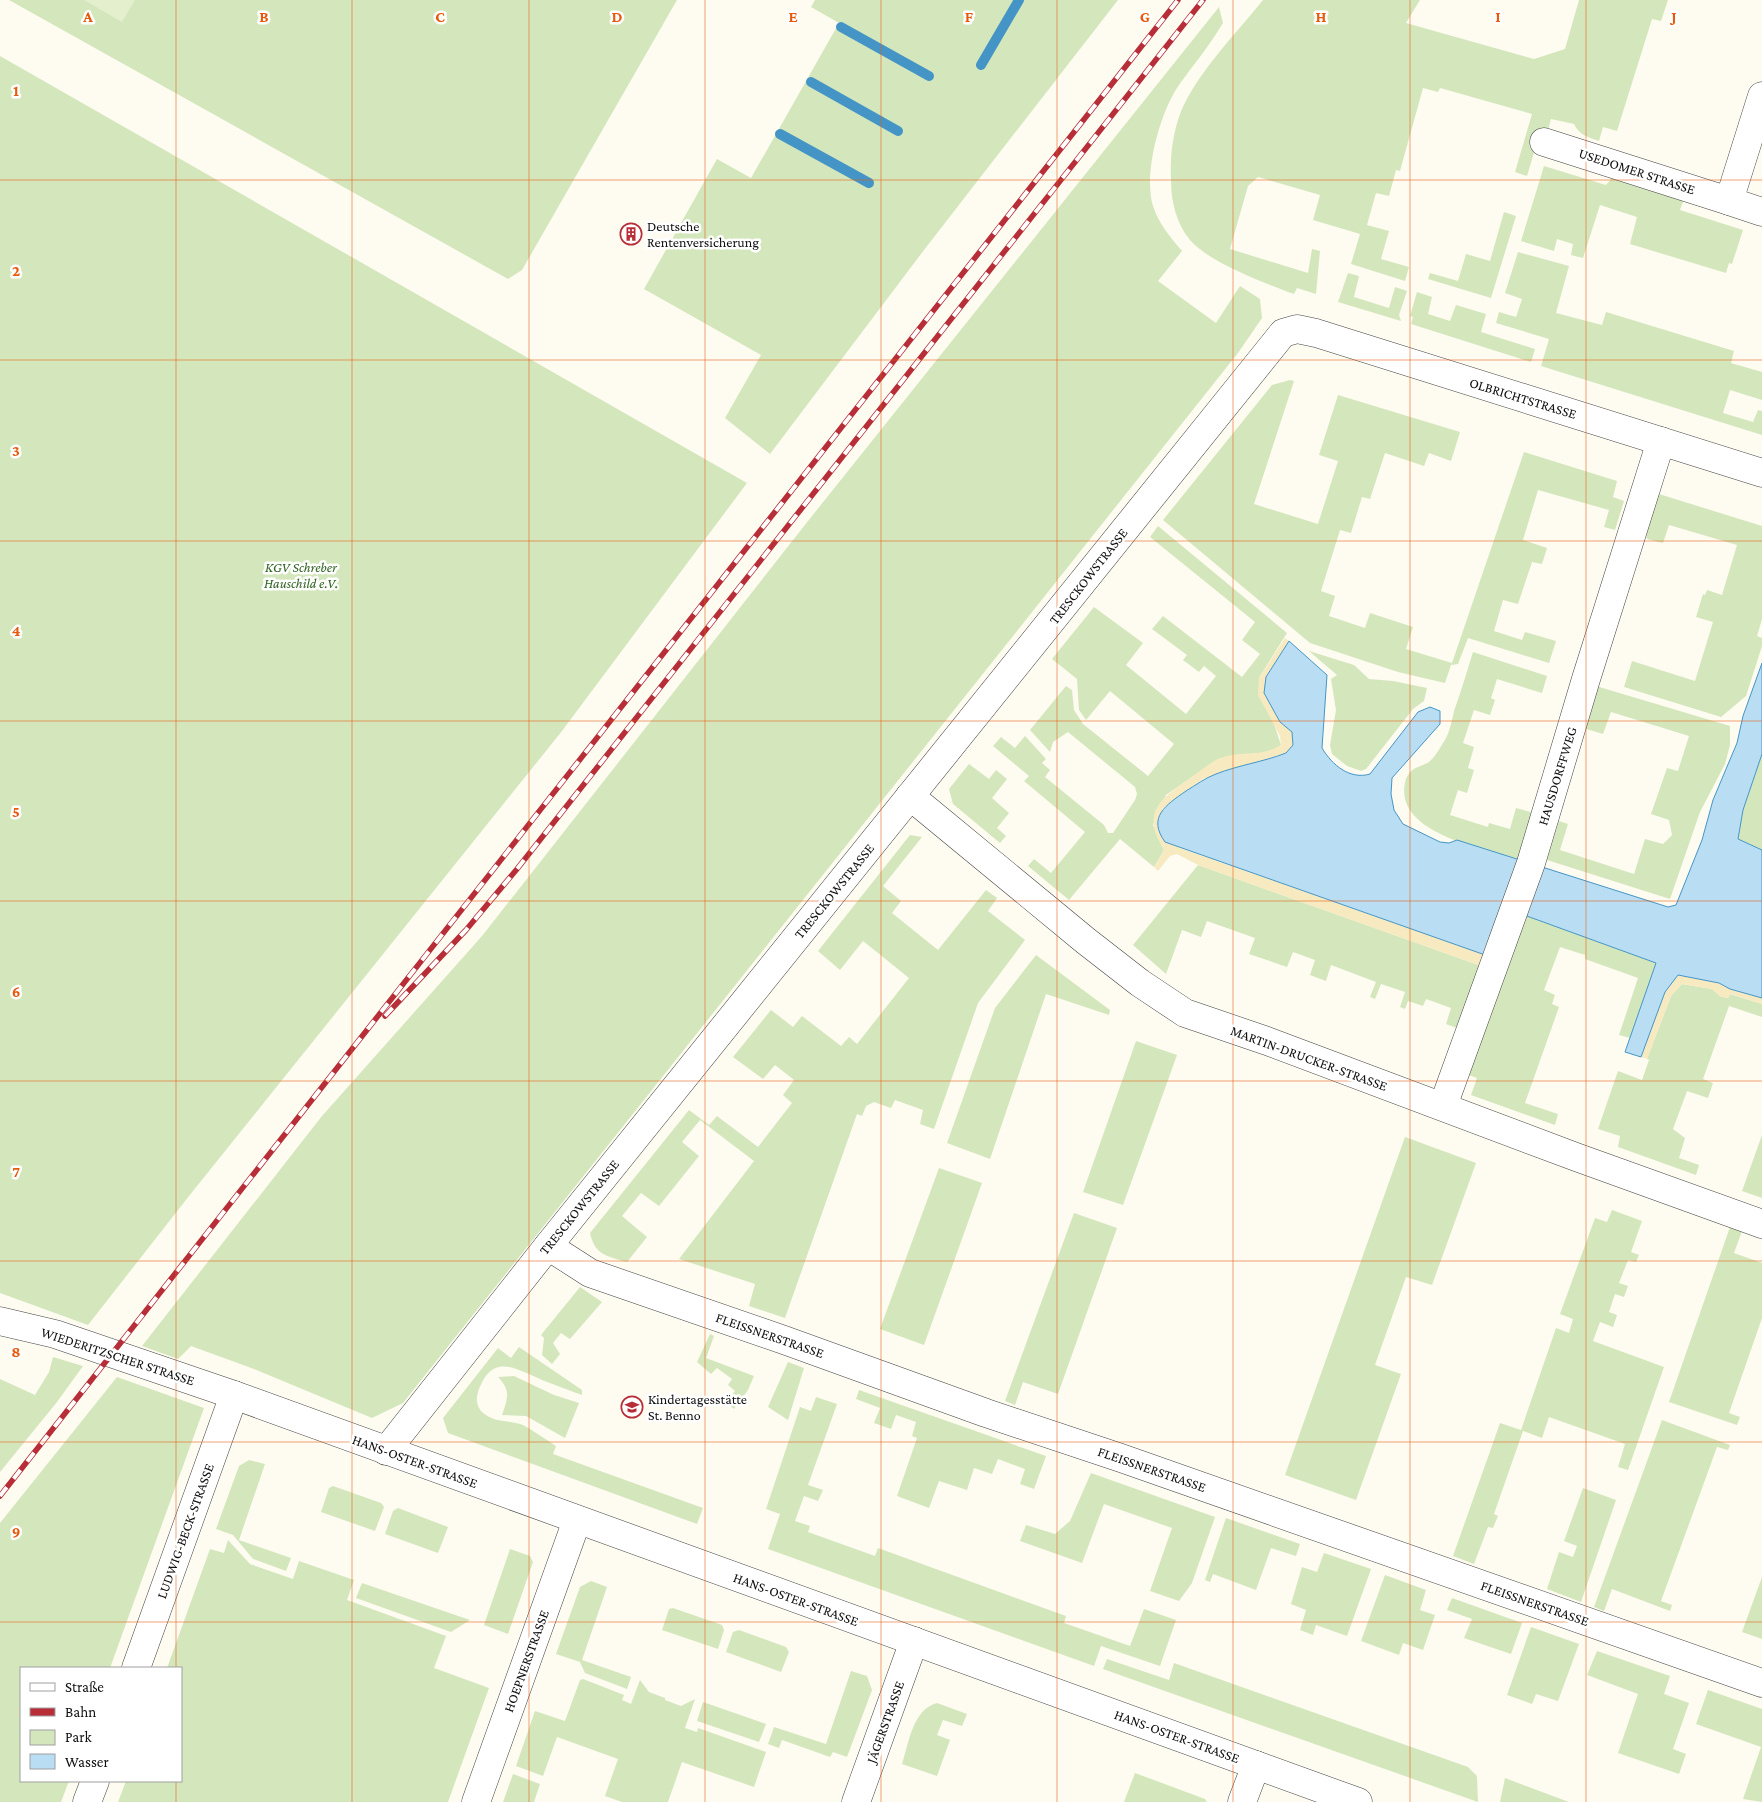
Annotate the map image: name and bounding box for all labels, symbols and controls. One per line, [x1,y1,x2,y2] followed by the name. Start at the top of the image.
[82,8,93,25] text: A
[259,8,269,25] text: B
[435,8,445,25] text: C
[611,8,623,25] text: D
[788,8,798,25] text: E
[965,8,974,25] text: F
[1140,8,1150,25] text: G
[1316,8,1327,25] text: H
[1495,8,1501,25] text: I
[1669,8,1677,25] text: J
[13,82,19,99] text: 1
[1577,145,1698,198] street label: USEDOMER STRASSE
[647,218,759,250] place label: Deutsche Rentenversicherung
[619,222,643,246] building icon: Deutsche Rentenversicherung
[12,262,20,279] text: 2
[1468,374,1579,422] street label: OLBRICHTSTRASSE
[12,442,20,459] text: 3
[1045,524,1131,627] street label: TRESCKOWSTRASSE
[264,559,338,591] park label: KGV Schreber Hauschild e.V.
[12,622,21,639] text: 4
[1534,725,1580,827] street label: HAUSDORFFWEG
[12,803,20,820] text: 5
[791,840,877,942] street label: TRESCKOWSTRASSE
[12,983,20,1000] text: 6
[1228,1022,1390,1094] street label: MARTIN-DRUCKER-STRASSE
[536,1156,622,1258] street label: TRESCKOWSTRASSE
[12,1163,20,1180] text: 7
[714,1309,827,1361] street label: FLEISSNERSTRASSE
[39,1324,197,1389] street label: WIEDERITZSCHER STRASSE
[11,1343,21,1360] text: 8
[648,1391,747,1423] place label: Kindertagesstätte St. Benno
[620,1395,644,1419] school or university icon: Kindertagesstätte St. Benno
[350,1431,480,1491] street label: HANS-OSTER-STRASSE
[1096,1443,1209,1495] street label: FLEISSNERSTRASSE
[153,1461,217,1601] street label: LUDWIG-BECK-STRASSE
[12,1523,20,1540] text: 9
[731,1569,861,1629] street label: HANS-OSTER-STRASSE
[1479,1577,1592,1629] street label: FLEISSNERSTRASSE
[500,1607,552,1714] street label: HOEPNERSTRASSE
[20,1667,182,1782] legend
[862,1678,907,1767] street label: JÄGERSTRASSE
[65,1679,104,1695] text: Straße
[65,1704,96,1720] text: Bahn
[1112,1706,1242,1766] street label: HANS-OSTER-STRASSE
[65,1729,92,1745] text: Park
[65,1754,109,1770] text: Wasser

